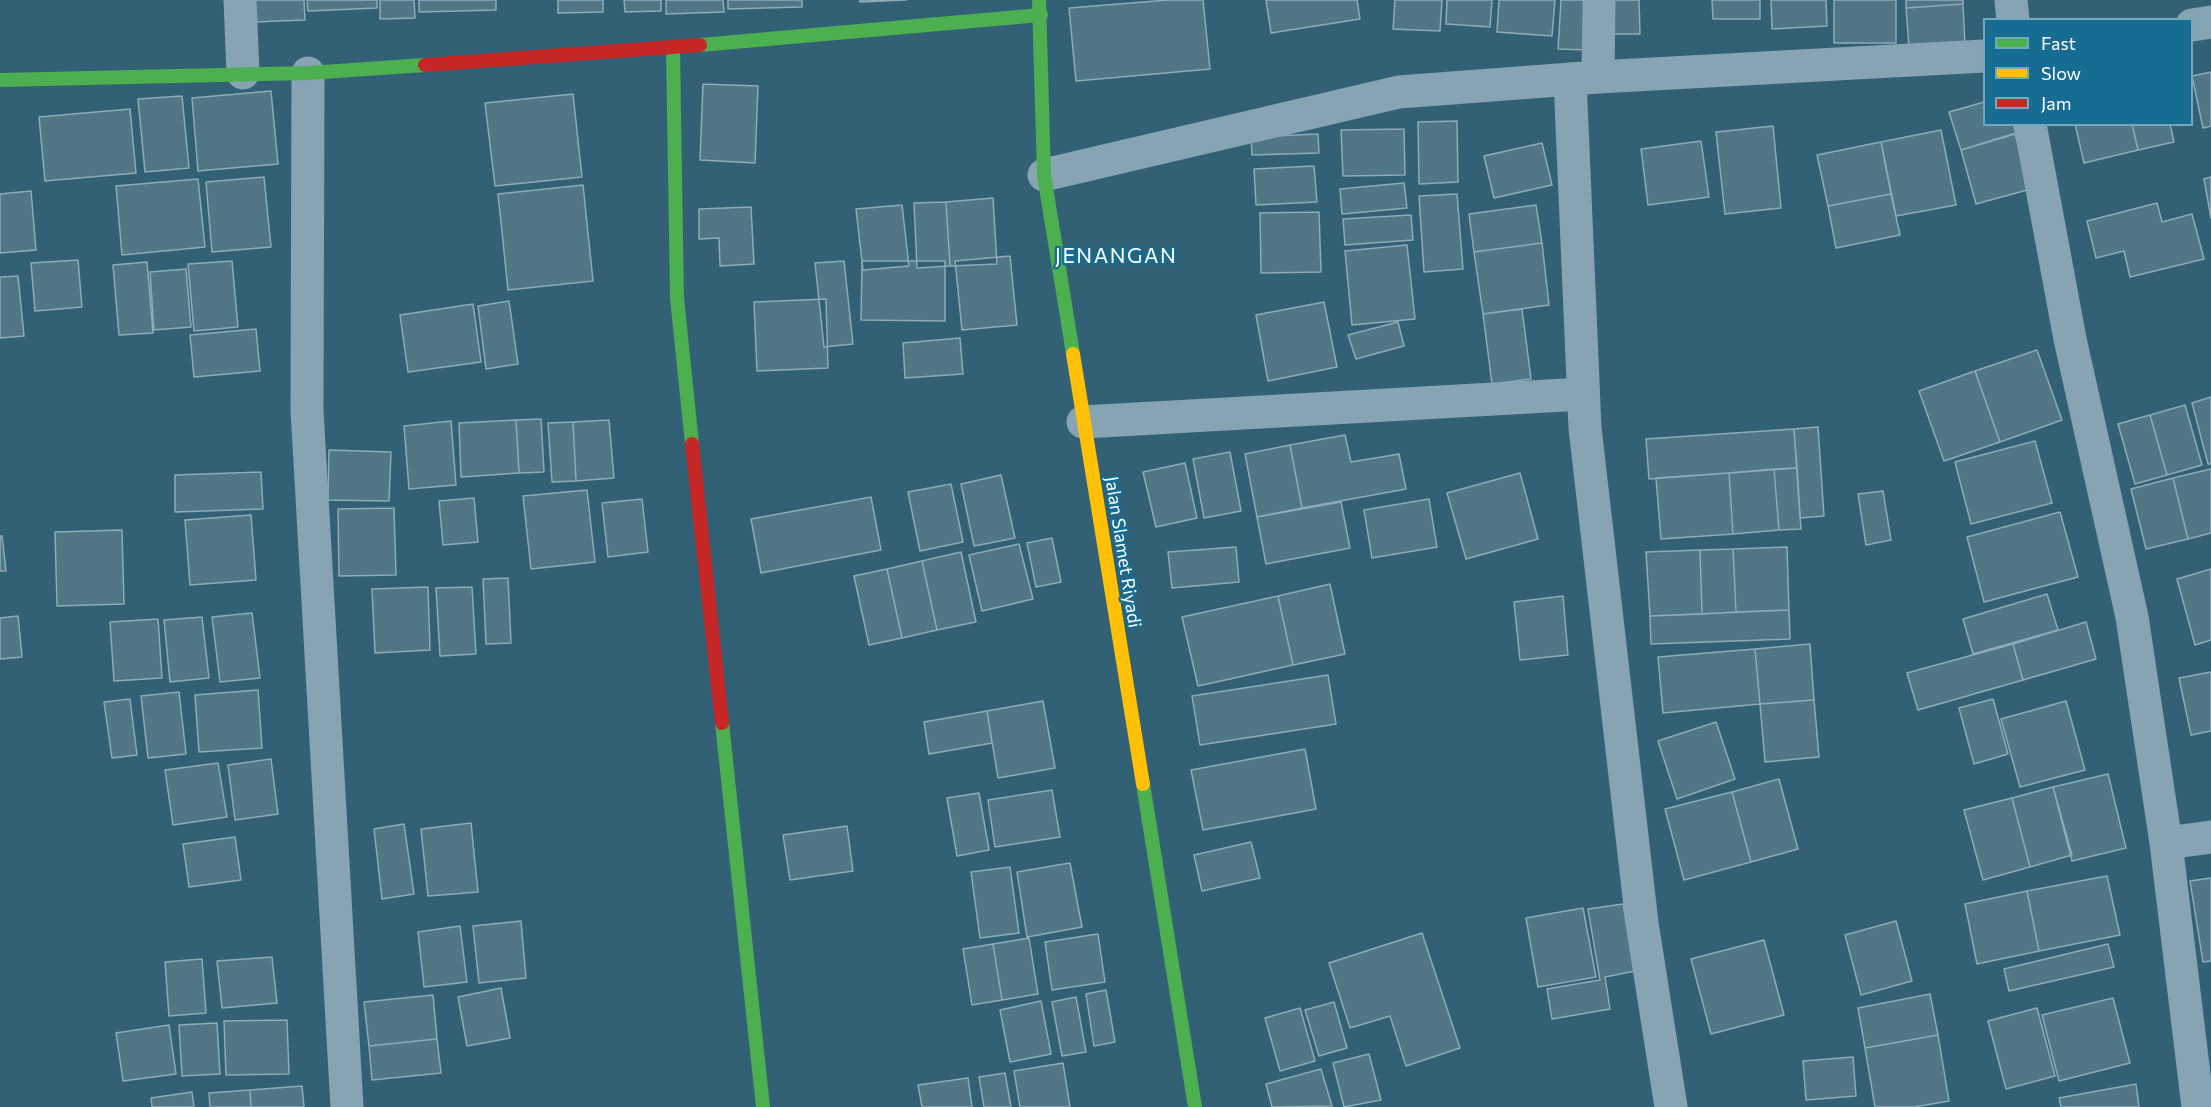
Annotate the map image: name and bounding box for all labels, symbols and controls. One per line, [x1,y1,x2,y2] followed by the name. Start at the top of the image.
[1983,18,2193,126] legend
[2041,32,2076,54] text: Fast
[2041,62,2081,84] text: Slow
[2041,92,2071,114] text: Jam
[1055,243,1177,269] district label: JENANGAN
[1100,475,1146,629] street label: Jalan Slamet Riyadi

